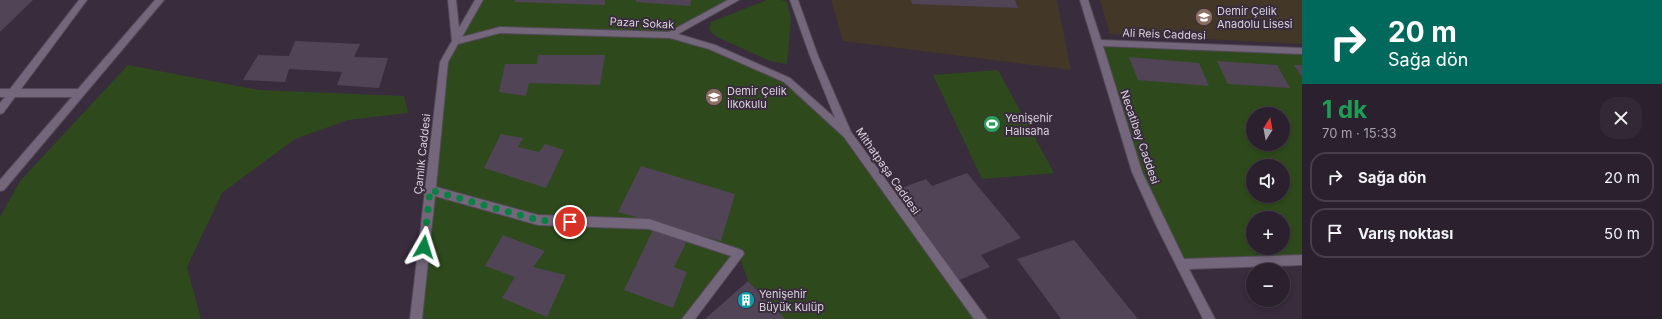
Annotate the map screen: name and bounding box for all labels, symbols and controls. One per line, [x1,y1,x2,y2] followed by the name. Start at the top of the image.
[1217,4,1292,31] place label: Demir Çelik Anadolu Lisesi
[1194,7,1214,27] school or university icon: Demir Çelik Anadolu Lisesi
[609,14,675,32] street label: Pazar Sokak
[1388,15,1457,49] text: 20 m
[1322,16,1374,68] icon: right
[1122,26,1206,42] street label: Ali Reis Caddesi
[1388,49,1468,70] text: Sağa dön
[727,84,787,111] place label: Demir Çelik İlkokulu
[704,87,724,107] school or university icon: Demir Çelik İlkokulu
[1117,88,1163,186] street label: Necatibey Caddesi
[1322,95,1367,124] text: 1 dk
[1600,97,1642,139] button: close
[1246,107,1290,151] north arrow
[1246,107,1290,307] map controls
[1005,111,1053,138] place label: Yenişehir Halısaha
[411,113,433,195] street label: Çamlık Caddesi
[982,114,1002,134] sports icon: Yenişehir Halısaha
[853,125,923,217] street label: Mithatpaşa Caddesi
[1322,125,1396,141] text: 70 m · 15:33
[1246,159,1290,203] button: sound
[1324,166,1346,188] icon: right
[1358,168,1426,187] text: Sağa dön
[1604,168,1640,187] text: 20 m
[553,205,587,239] pin
[559,211,581,233] icon: arrive
[1246,211,1290,255] button: +
[1324,222,1346,244] icon: arrive
[1358,224,1453,243] text: Varış noktası
[1604,224,1640,243] text: 50 m
[403,226,445,268] position arrow
[1246,263,1290,307] button: −
[759,287,824,314] place label: Yenişehir Büyük Kulüp
[736,290,756,310] building icon: Yenişehir Büyük Kulüp

